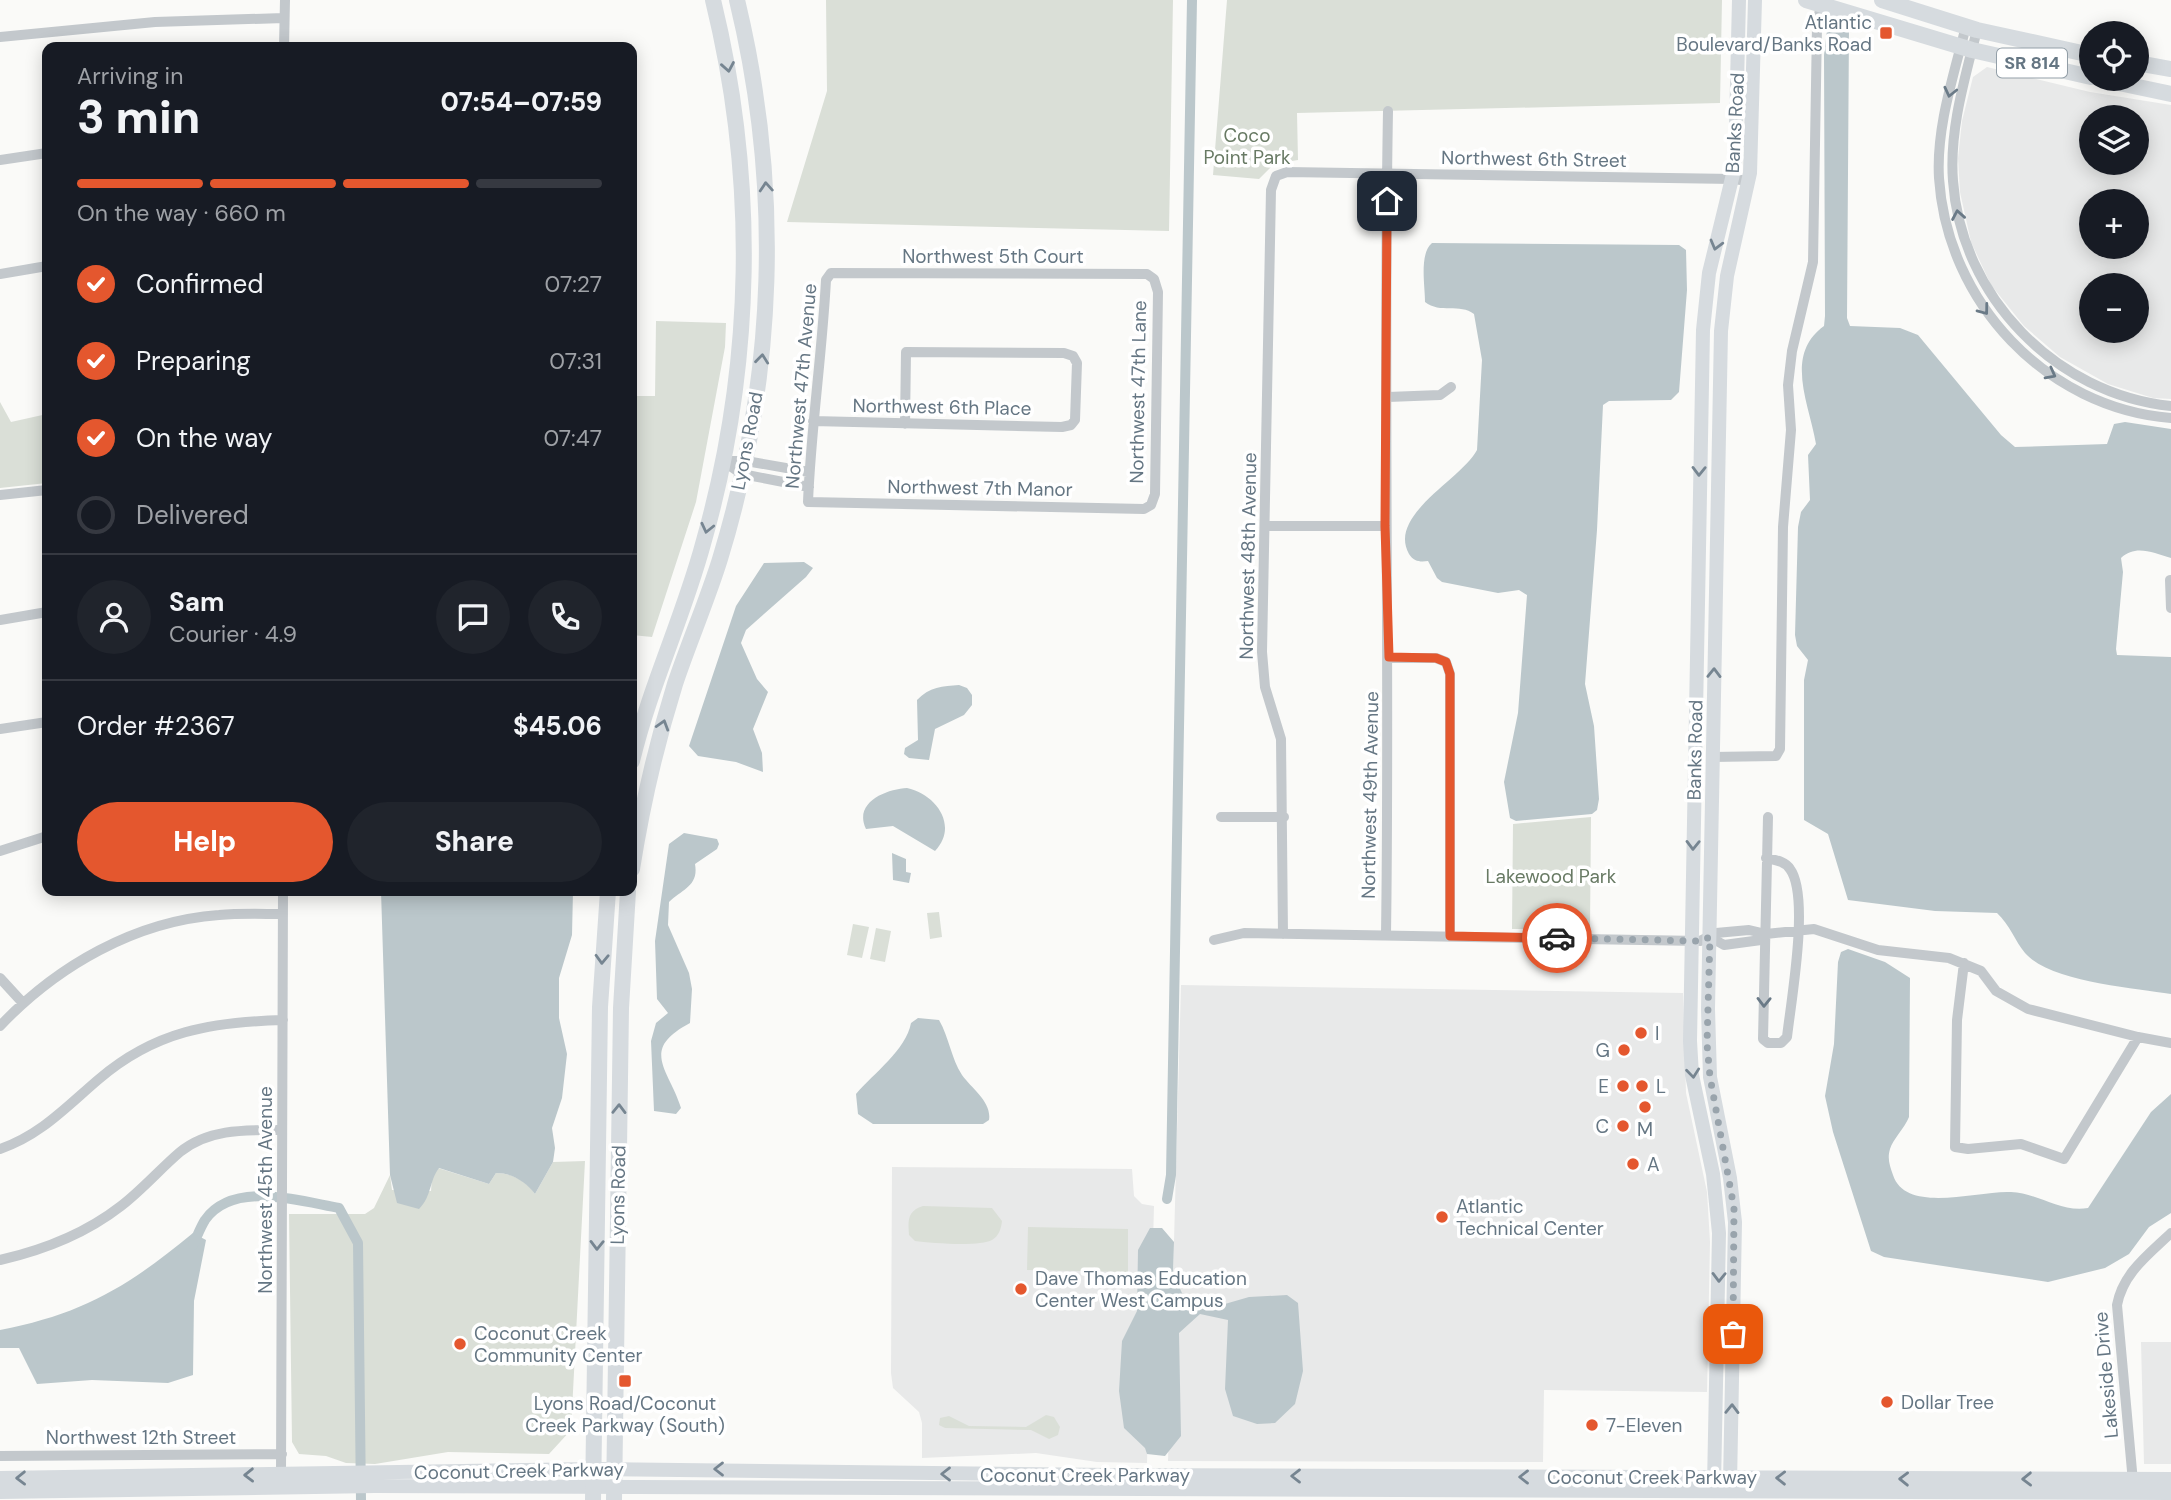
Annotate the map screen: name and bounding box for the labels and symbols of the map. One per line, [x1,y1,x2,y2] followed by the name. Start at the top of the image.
[1676,10,1872,57] place label: Atlantic Boulevard/Banks Road
[1878,25,1894,41] marker: Atlantic Boulevard/Banks Road
[1997,48,2067,78] road number: SR 814
[720,61,735,72] one-way arrow
[1720,72,1750,174] street label: Banks Road
[1944,86,1958,98] one-way arrow
[1203,123,1291,170] park label: Coco Point Park
[1441,145,1627,173] street label: Northwest 6th Street
[1357,171,1417,231] pin
[759,181,774,192] one-way arrow
[1951,209,1966,221] one-way arrow
[1710,238,1724,250] one-way arrow
[902,244,1084,269] street label: Northwest 5th Court
[780,282,822,490] street label: Northwest 47th Avenue
[1124,300,1152,484] street label: Northwest 47th Lane
[1976,302,1988,314] one-way arrow
[754,353,769,365] one-way arrow
[2043,366,2056,379] one-way arrow
[725,390,769,492] street label: Lyons Road
[852,393,1032,421] street label: Northwest 6th Place
[1234,452,1262,660] street label: Northwest 48th Avenue
[1691,466,1707,476] one-way arrow
[887,474,1073,502] street label: Northwest 7th Manor
[701,521,716,533] one-way arrow
[1706,667,1721,678] one-way arrow
[1356,691,1384,899] street label: Northwest 49th Avenue
[1682,700,1708,800] street label: Banks Road
[654,720,669,732] one-way arrow
[1685,840,1701,851] one-way arrow
[1486,864,1617,889] park label: Lakewood Park
[1522,903,1592,973] courier
[594,953,609,964] one-way arrow
[1756,997,1772,1008] one-way arrow
[1655,1021,1659,1046] place label: I
[1633,1025,1649,1041] marker: I
[1596,1038,1610,1063] place label: G
[1616,1042,1632,1058] marker: G
[1685,1067,1700,1078] one-way arrow
[1598,1074,1609,1099] place label: E
[1656,1074,1666,1099] place label: L
[1615,1078,1631,1094] marker: E
[1634,1078,1650,1094] marker: L
[253,1086,278,1294] street label: Northwest 45th Avenue
[1637,1099,1653,1115] marker: M
[612,1103,627,1114] one-way arrow
[1595,1114,1609,1139] place label: C
[1637,1117,1653,1142] place label: M
[1615,1118,1631,1134] marker: C
[605,1145,631,1245] street label: Lyons Road
[1647,1152,1660,1177] place label: A
[1625,1156,1641,1172] marker: A
[1456,1194,1604,1241] place label: Atlantic Technical Center
[1434,1209,1450,1225] marker: Atlantic Technical Center
[589,1240,605,1251] one-way arrow
[1035,1266,1247,1313] place label: Dave Thomas Education Center West Campus
[1711,1272,1726,1283] one-way arrow
[1013,1281,1029,1297] marker: Dave Thomas Education Center West Campus
[1703,1304,1763,1364] pin
[2088,1311,2124,1439] street label: Lakeside Drive
[474,1321,643,1368] place label: Coconut Creek Community Center
[452,1336,468,1352] marker: Coconut Creek Community Center
[617,1373,633,1389] marker: Lyons Road/Coconut Creek Parkway (South)
[1901,1390,1994,1415] place label: Dollar Tree
[525,1391,725,1438] place label: Lyons Road/Coconut Creek Parkway (South)
[1879,1394,1895,1410] marker: Dollar Tree
[1724,1403,1740,1414] one-way arrow
[1606,1413,1682,1438] place label: 7-Eleven
[1584,1417,1600,1433] marker: 7-Eleven
[46,1425,236,1450] street label: Northwest 12th Street
[414,1457,625,1485] street label: Coconut Creek Parkway
[713,1462,724,1477] one-way arrow
[980,1463,1190,1488] street label: Coconut Creek Parkway
[1547,1465,1757,1490] street label: Coconut Creek Parkway
[941,1466,951,1482] one-way arrow
[243,1467,254,1483] one-way arrow
[1291,1468,1301,1484] one-way arrow
[1518,1469,1529,1485] one-way arrow
[16,1470,26,1486] one-way arrow
[1775,1470,1786,1486] one-way arrow
[1898,1471,1909,1487] one-way arrow
[2021,1471,2032,1486] one-way arrow

